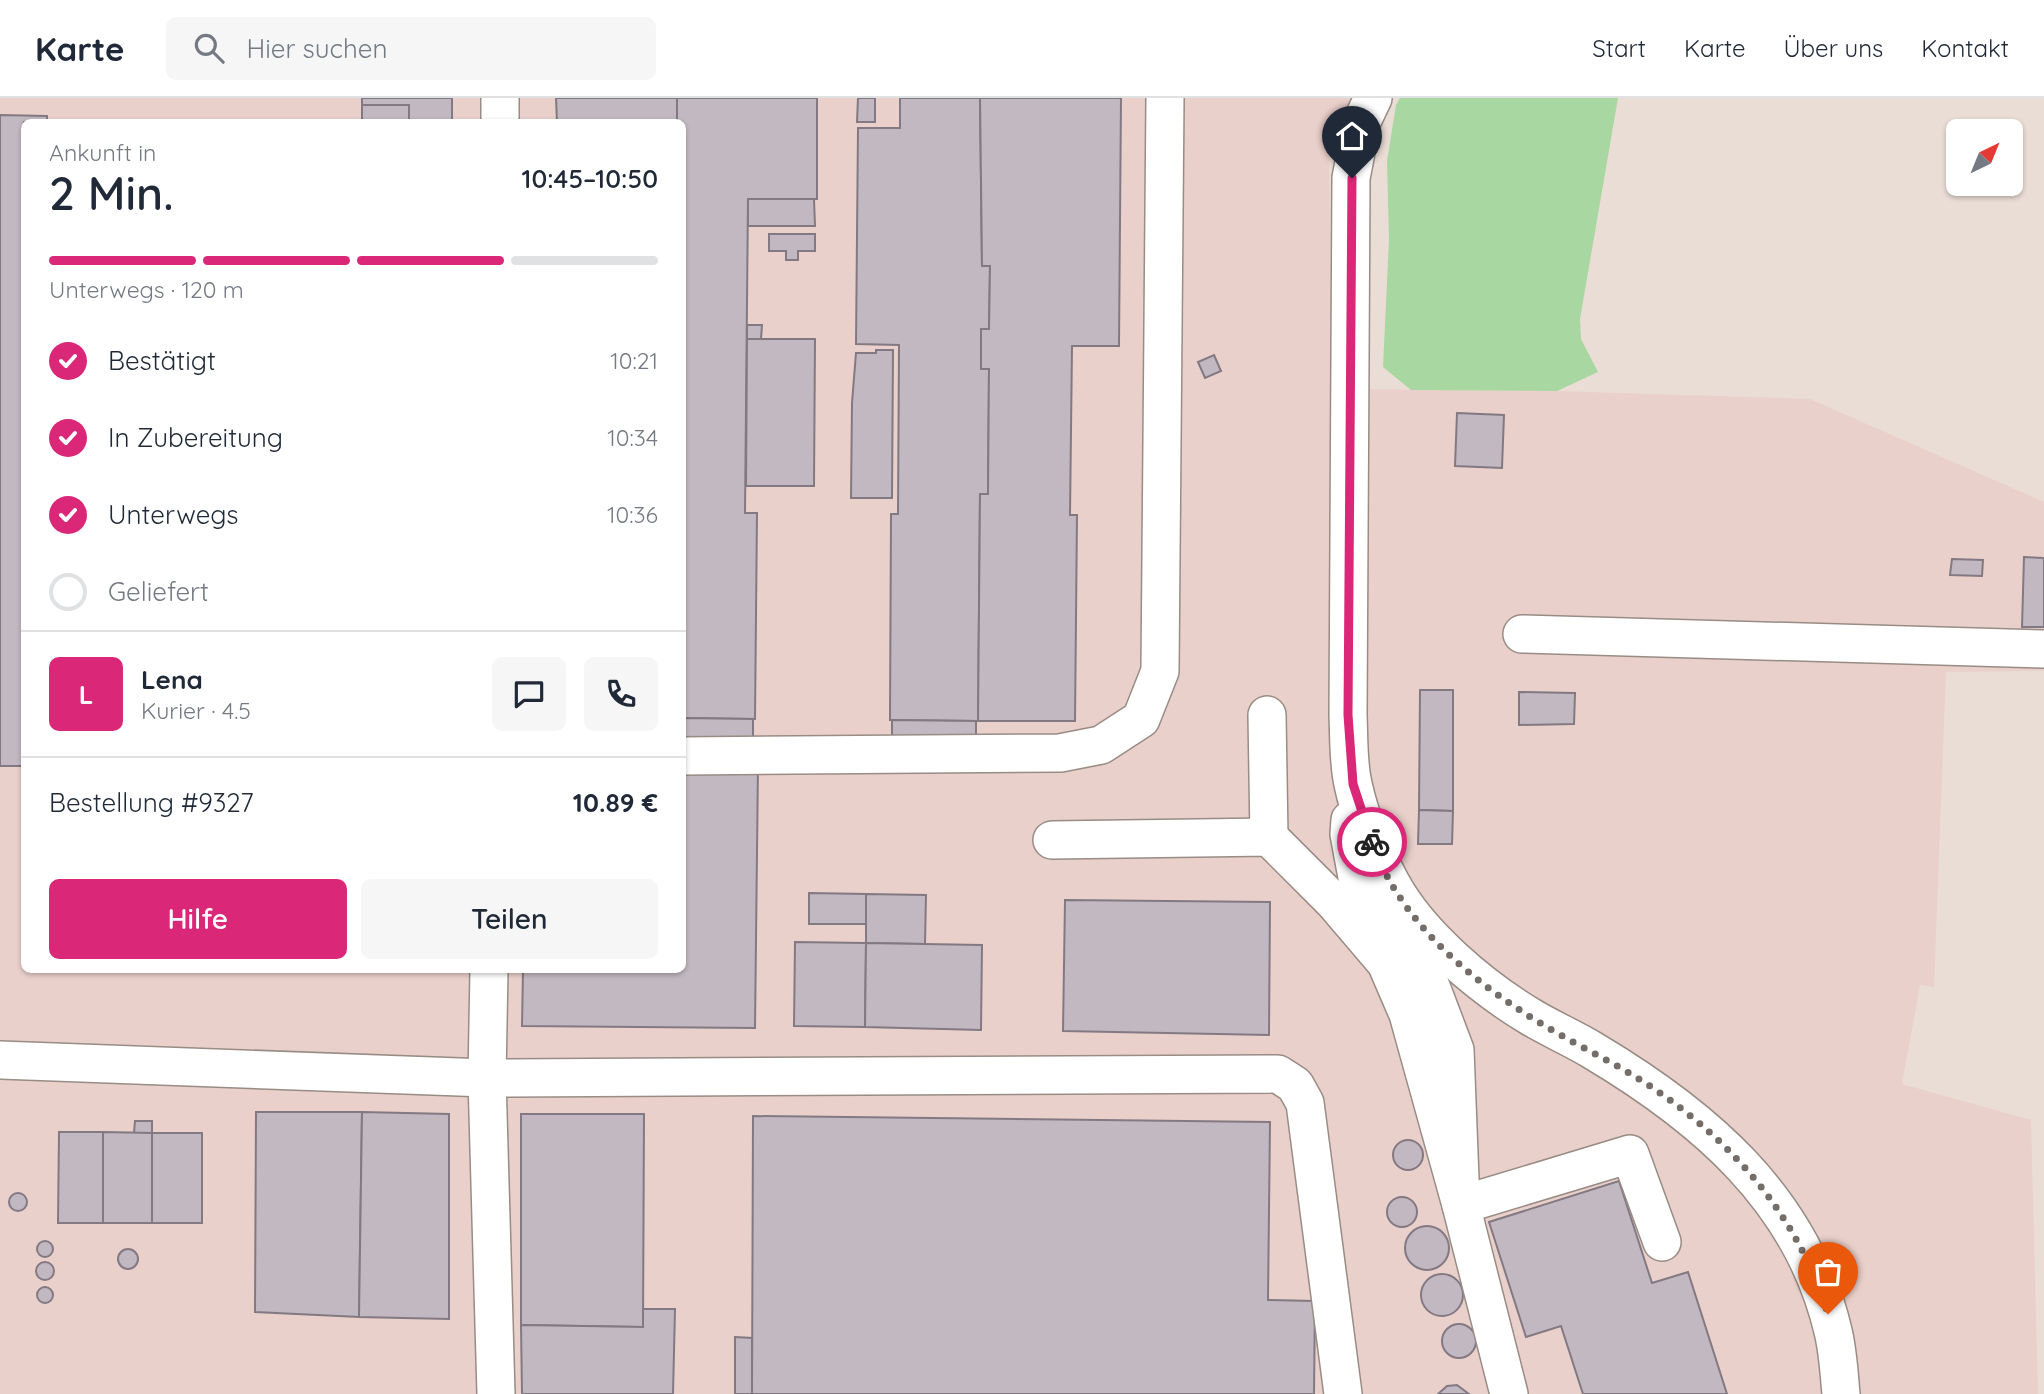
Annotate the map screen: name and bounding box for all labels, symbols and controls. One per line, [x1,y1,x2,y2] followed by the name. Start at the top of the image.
[166,17,656,80] search box
[35,28,124,69] text: Karte
[190,29,228,67] icon: search
[246,32,388,65] text: Hier suchen
[1592,33,1646,63] text: Start
[1684,33,1745,63] text: Karte
[1783,33,1883,63] text: Über uns
[1921,33,2009,63] text: Kontakt
[1322,106,1382,178] pin
[1333,117,1371,155] icon: home
[1946,119,2023,196] north arrow
[1946,119,2023,196] map controls
[49,138,156,167] text: Ankunft in
[521,162,658,195] text: 10:45–10:50
[49,164,174,222] text: 2 Min.
[49,275,244,304] text: Unterwegs · 120 m
[49,342,87,380] icon: check
[108,344,216,377] text: Bestätigt
[610,346,658,375] text: 10:21
[49,419,87,457] icon: check
[108,421,283,454] text: In Zubereitung
[607,423,658,452] text: 10:34
[49,496,87,534] icon: check
[108,498,239,531] text: Unterwegs
[607,500,658,529] text: 10:36
[108,575,209,608] text: Geliefert
[492,657,566,731] button: chat
[584,657,658,731] button: phone
[141,663,203,696] text: Lena
[79,678,93,711] text: L
[141,696,251,725] text: Kurier · 4.5
[49,786,254,819] text: Bestellung #9327
[573,786,658,819] text: 10.89 €
[1337,807,1407,877] courier
[1353,823,1391,861] icon: bike
[49,879,347,959] button: Hilfe
[361,879,658,959] button: Teilen
[1798,1242,1858,1314] pin
[1809,1253,1847,1291] icon: bag

